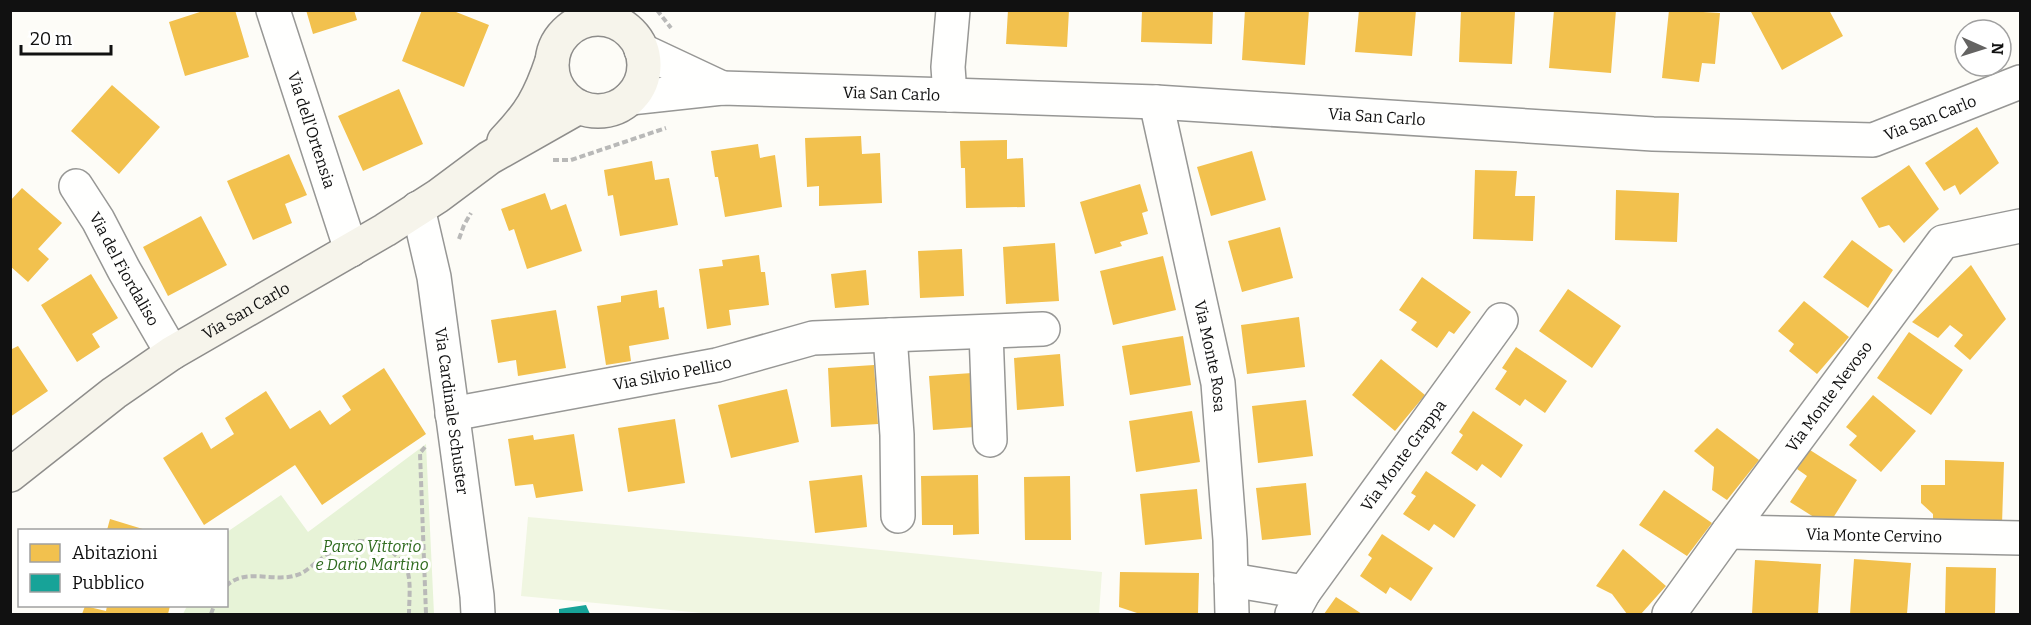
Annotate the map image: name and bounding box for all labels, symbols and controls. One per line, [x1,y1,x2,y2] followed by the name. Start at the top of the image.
[21,18,111,56] scale bar
[1953,18,2013,78] north arrow
[30,28,72,50] text: 20 m
[1988,42,2007,55] text: N
[284,69,339,191] street label: Via dell'Ortensia
[842,83,940,105] street label: Via San Carlo
[1881,91,1979,145] street label: Via San Carlo
[1327,104,1426,129] street label: Via San Carlo
[85,209,163,329] street label: Via del Fiordaliso
[199,278,293,344] street label: Via San Carlo
[1190,298,1229,413] street label: Via Monte Rosa
[431,326,472,496] street label: Via Cardinale Schuster
[1782,338,1876,456] street label: Via Monte Nevoso
[612,352,734,394] street label: Via Silvio Pellico
[1357,396,1450,515] street label: Via Monte Grappa
[1806,525,1942,546] street label: Via Monte Cervino
[18,529,228,607] legend
[315,537,429,574] park label: Parco Vittorio e Dario Martino
[72,542,158,564] text: Abitazioni
[72,572,144,594] text: Pubblico

